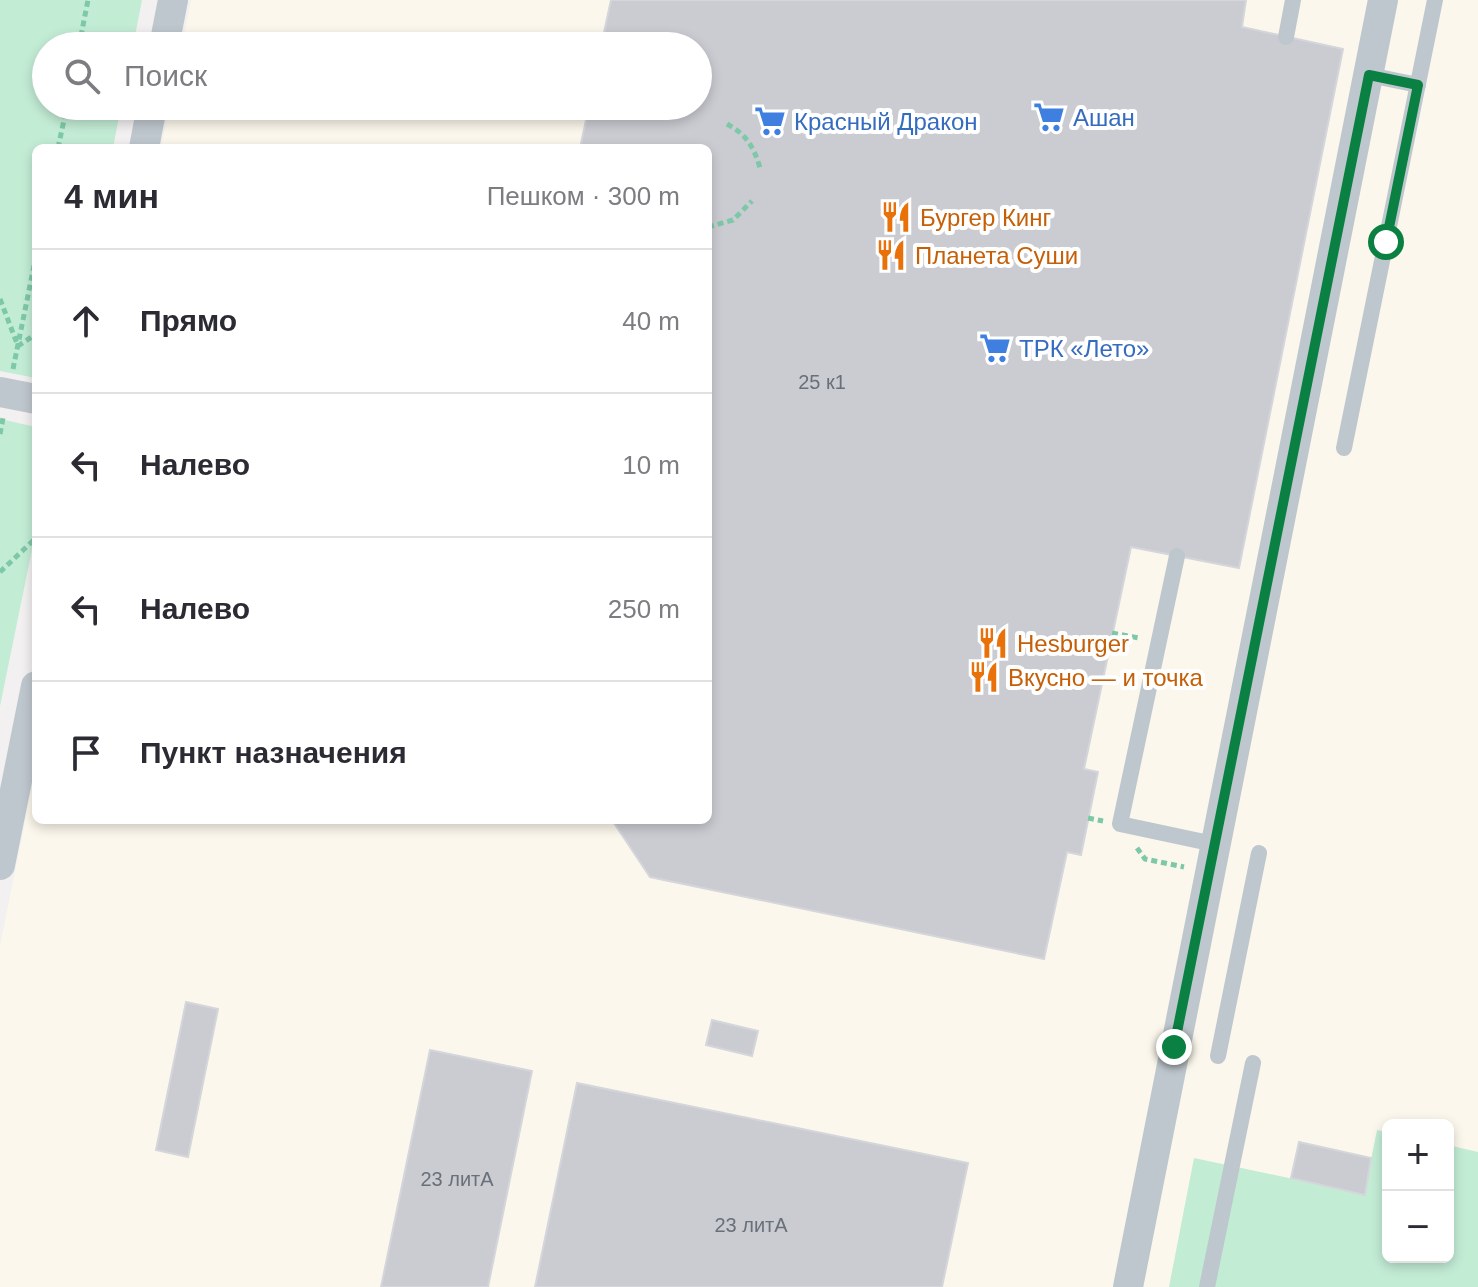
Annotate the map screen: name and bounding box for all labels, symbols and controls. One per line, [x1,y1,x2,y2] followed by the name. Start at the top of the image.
[32,32,712,120] search box
[60,54,104,98] icon: search
[124,59,207,92] text: Поиск
[1032,100,1066,134] supermarket icon: Ашан
[753,104,787,138] supermarket icon: Красный Дракон
[1073,104,1135,131] place label: Ашан
[794,108,978,135] place label: Красный Дракон
[64,177,159,215] text: 4 мин
[487,181,680,211] text: Пешком · 300 m
[879,200,913,234] restaurant icon: Бургер Кинг
[920,204,1052,231] place label: Бургер Кинг
[1368,224,1404,260] route start
[874,238,908,272] restaurant icon: Планета Суши
[915,242,1078,269] place label: Планета Суши
[64,299,108,343] icon: ahead
[140,304,237,337] text: Прямо
[622,306,680,336] text: 40 m
[978,331,1012,365] supermarket icon: ТРК «Лето»
[1019,335,1149,362] place label: ТРК «Лето»
[798,371,846,393] house number: 25 к1
[64,443,108,487] icon: left
[140,448,250,481] text: Налево
[622,450,680,480] text: 10 m
[64,587,108,631] icon: left
[140,592,250,625] text: Налево
[608,594,680,624] text: 250 m
[976,626,1010,660] restaurant icon: Hesburger
[1017,630,1129,657] place label: Hesburger
[967,660,1001,694] restaurant icon: Вкусно — и точка
[1008,664,1204,691] place label: Вкусно — и точка
[64,731,108,775] icon: arrive
[140,736,407,769] text: Пункт назначения
[1156,1029,1192,1065] route end
[1382,1119,1454,1263] map controls
[1382,1119,1454,1191] button: +
[420,1168,494,1190] house number: 23 литА
[1382,1191,1454,1263] button: −
[714,1214,788,1236] house number: 23 литА

